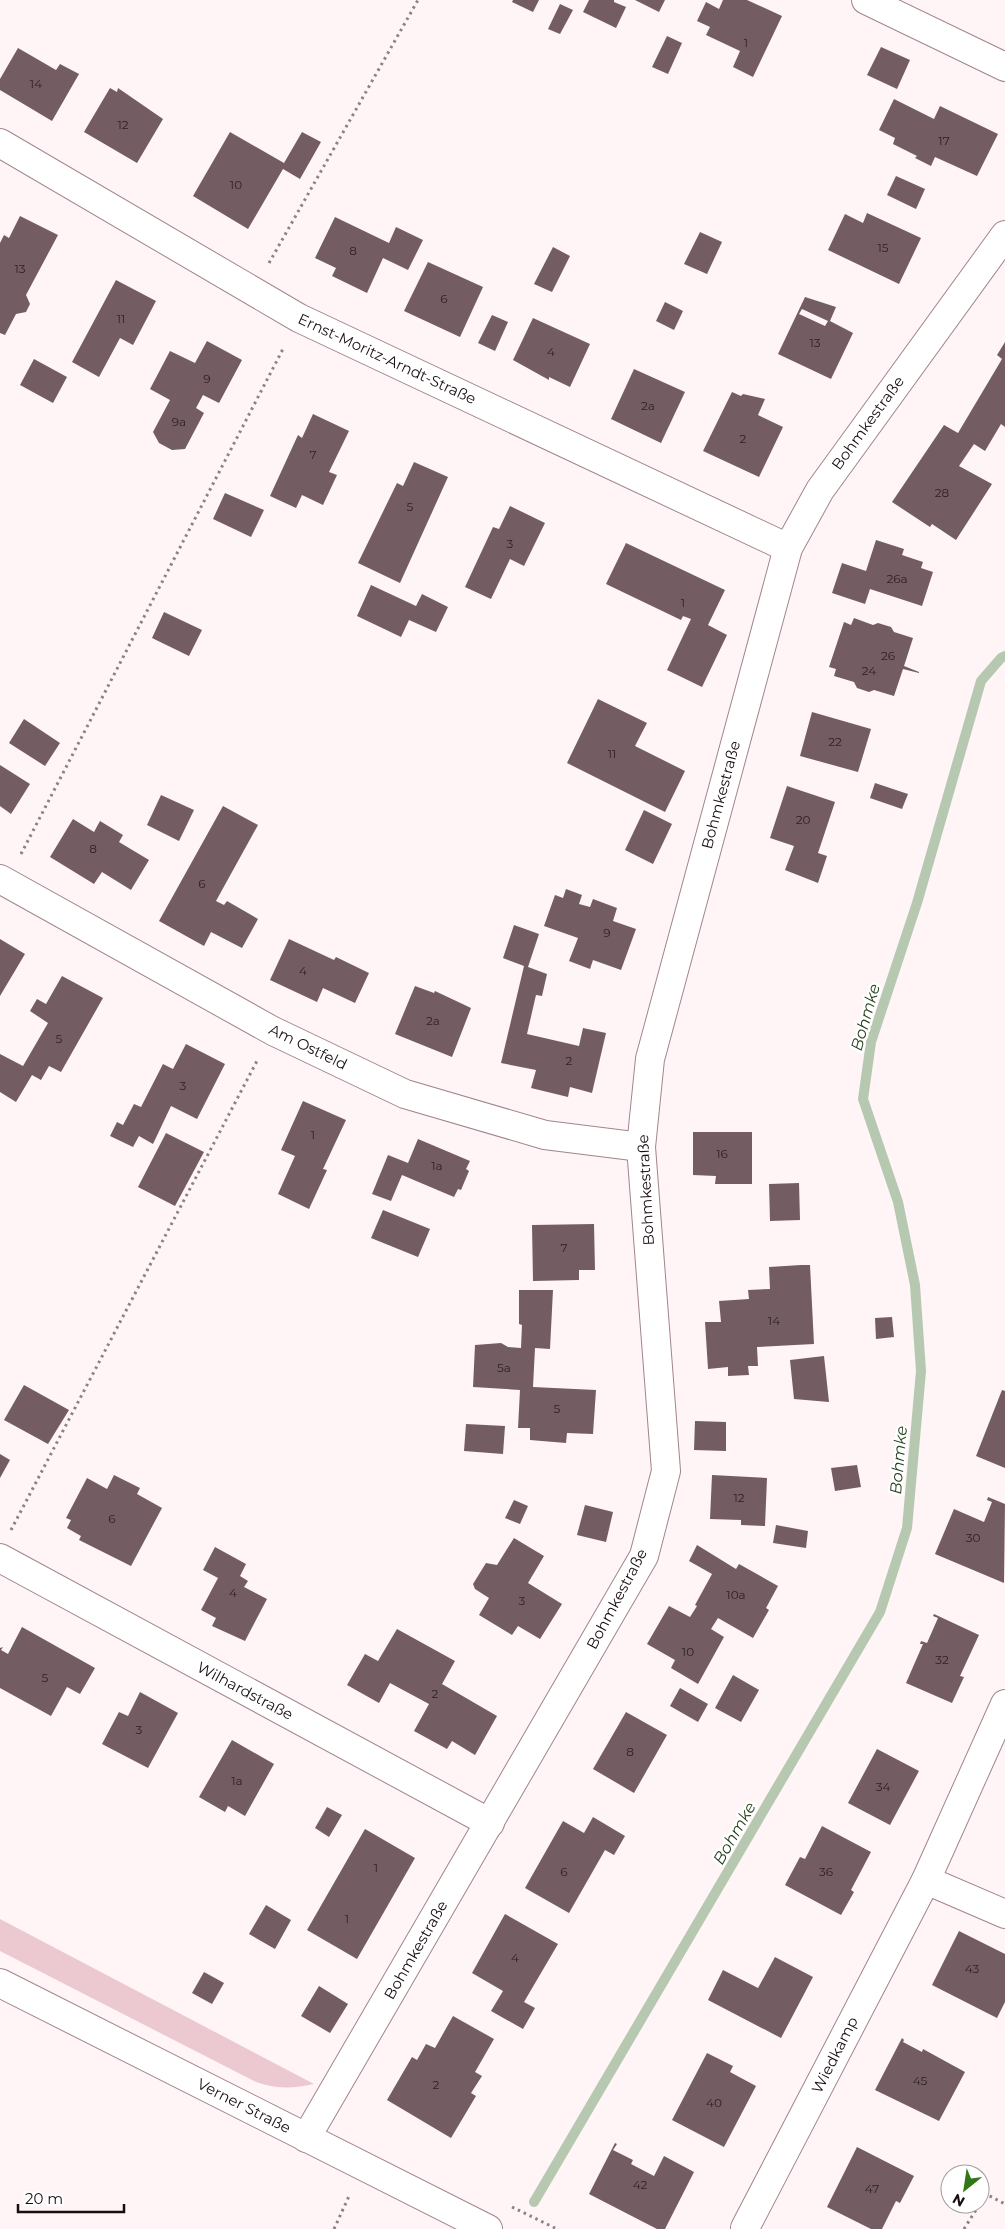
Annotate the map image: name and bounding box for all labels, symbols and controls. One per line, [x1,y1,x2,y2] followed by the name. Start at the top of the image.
[744,35,748,50] house number: 1
[30,76,42,91] house number: 14
[117,117,129,132] house number: 12
[938,133,950,148] house number: 17
[230,177,242,192] house number: 10
[877,240,889,255] house number: 15
[349,243,357,258] house number: 8
[14,261,26,276] house number: 13
[440,291,448,306] house number: 6
[295,309,479,408] street label: Ernst-Moritz-Arndt-Straße
[117,311,125,326] house number: 11
[809,335,821,350] house number: 13
[547,344,555,359] house number: 4
[203,371,211,386] house number: 9
[827,372,908,473] street label: Bohmkestraße
[641,398,655,413] house number: 2a
[172,414,186,429] house number: 9a
[740,431,747,446] house number: 2
[309,447,317,462] house number: 7
[935,485,950,500] house number: 28
[407,499,414,514] house number: 5
[507,536,514,551] house number: 3
[886,571,908,586] house number: 26a
[681,595,685,610] house number: 1
[881,648,895,663] house number: 26
[862,663,876,678] house number: 24
[828,734,842,749] house number: 22
[697,739,744,851] street label: Bohmkestraße
[608,746,616,761] house number: 11
[796,812,810,827] house number: 20
[89,841,97,856] house number: 8
[198,876,206,891] house number: 6
[603,925,611,940] house number: 9
[299,963,307,978] house number: 4
[847,981,884,1053] water label: Bohmke
[426,1013,440,1028] house number: 2a
[266,1019,351,1074] street label: Am Ostfeld
[56,1031,63,1046] house number: 5
[566,1053,573,1068] house number: 2
[180,1078,187,1093] house number: 3
[311,1127,315,1142] house number: 1
[633,1134,658,1246] street label: Bohmkestraße
[716,1146,728,1161] house number: 16
[431,1158,443,1173] house number: 1a
[560,1240,568,1255] house number: 7
[768,1313,780,1328] house number: 14
[497,1360,511,1375] house number: 5a
[554,1401,561,1416] house number: 5
[886,1425,911,1495] water label: Bohmke
[733,1490,745,1505] house number: 12
[108,1511,116,1526] house number: 6
[966,1530,980,1545] house number: 30
[582,1545,651,1652] street label: Bohmkestraße
[229,1585,237,1600] house number: 4
[726,1587,746,1602] house number: 10a
[519,1593,526,1608] house number: 3
[682,1644,694,1659] house number: 10
[935,1652,949,1667] house number: 32
[194,1657,297,1724] street label: Wilhardstraße
[42,1670,49,1685] house number: 5
[432,1686,439,1701] house number: 2
[136,1722,143,1737] house number: 3
[626,1744,634,1759] house number: 8
[231,1773,243,1788] house number: 1a
[876,1779,890,1794] house number: 34
[709,1799,760,1868] water label: Bohmke
[374,1860,378,1875] house number: 1
[560,1864,568,1879] house number: 6
[819,1864,833,1879] house number: 36
[380,1897,452,2003] street label: Bohmkestraße
[345,1911,349,1926] house number: 1
[511,1950,519,1965] house number: 4
[965,1961,979,1976] house number: 43
[807,2013,862,2096] street label: Wiedkamp
[913,2073,928,2088] house number: 45
[194,2074,294,2137] street label: Verner Straße
[433,2077,440,2092] house number: 2
[706,2095,722,2110] house number: 40
[940,2164,990,2214] north arrow
[633,2177,648,2192] house number: 42
[865,2181,879,2196] house number: 47
[18,2182,124,2214] scale bar
[25,2189,63,2208] text: 20 m
[949,2190,968,2211] text: N

